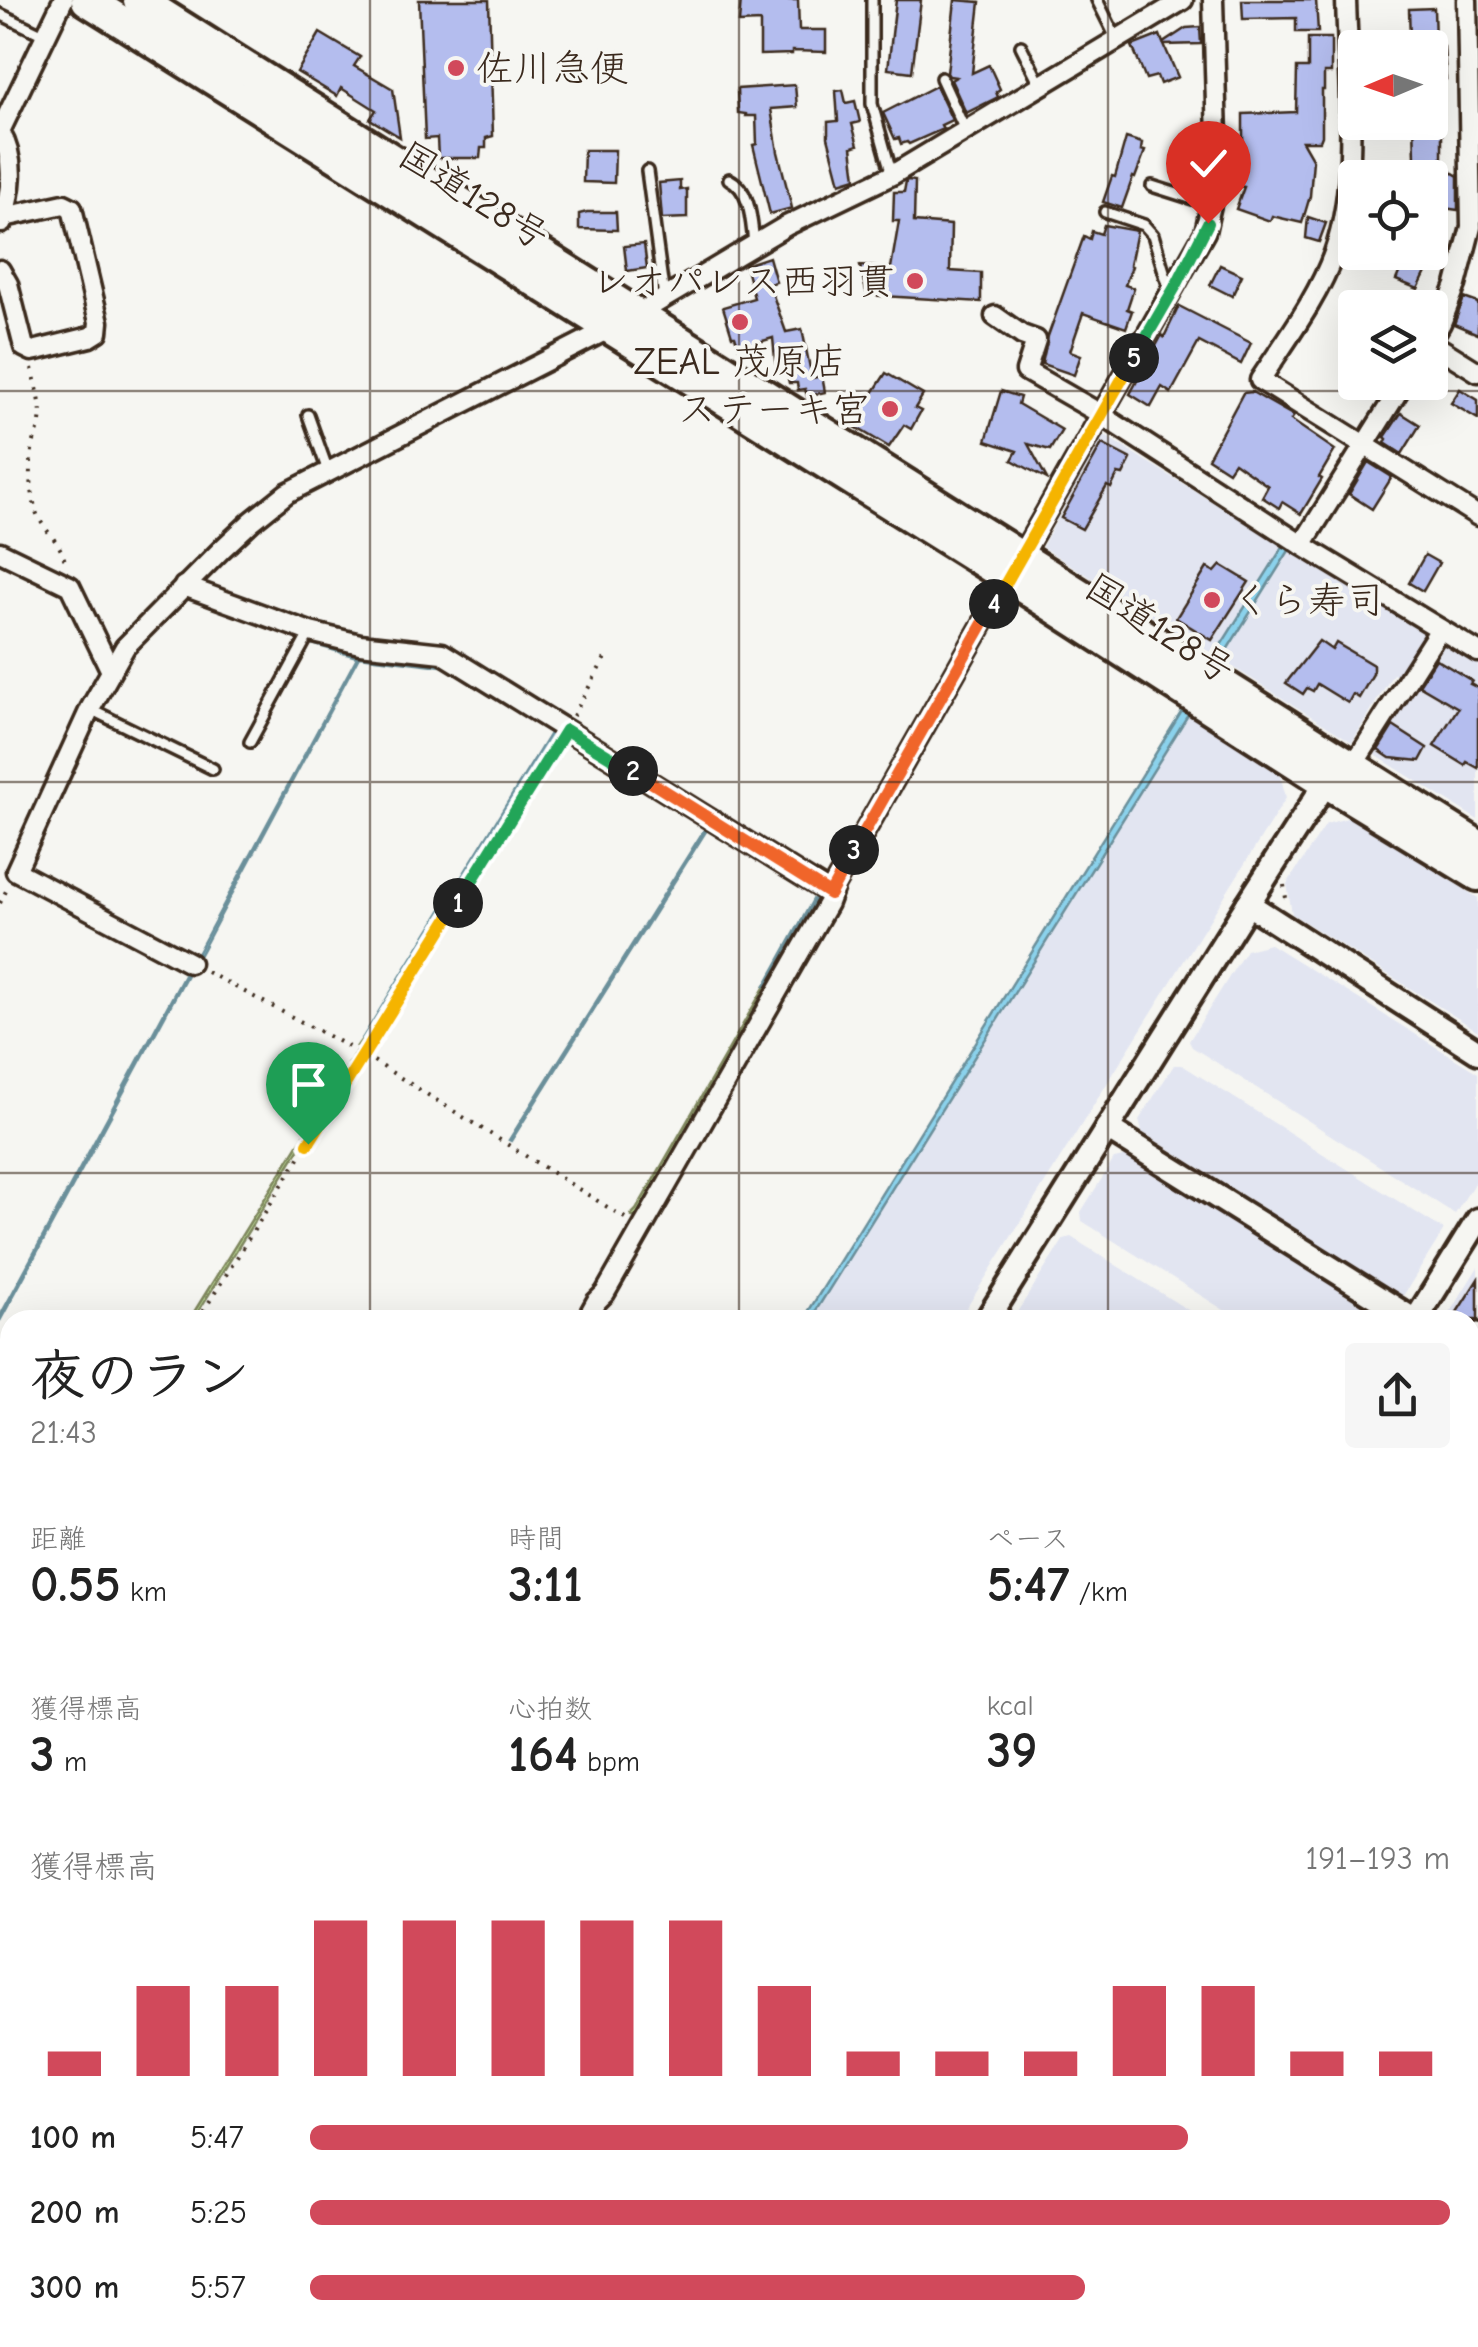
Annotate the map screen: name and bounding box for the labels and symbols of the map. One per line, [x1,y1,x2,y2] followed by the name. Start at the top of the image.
[1338,30,1448,140] north arrow
[476,47,628,91] place label: 佐川急便
[445,57,467,79] marker: 佐川急便
[1166,121,1251,224] pin
[390,133,557,259] street label: 国道128号
[591,260,895,304] place label: レオパレス西羽貫
[904,270,926,292] marker: レオパレス西羽貫
[729,311,751,333] marker: ZEAL 茂原店
[1109,333,1159,383] pin: 5
[634,340,846,384] place label: ZEAL 茂原店
[678,388,870,432] place label: ステーキ宮
[879,398,901,420] marker: ステーキ宮
[1077,565,1242,693] street label: 国道128号
[969,579,1019,629] pin: 4
[1232,579,1384,623] place label: くら寿司
[1201,589,1223,611] marker: くら寿司
[608,746,658,796] pin: 2
[829,825,879,875] pin: 3
[433,878,483,928] pin: 1
[266,1042,351,1145] pin

